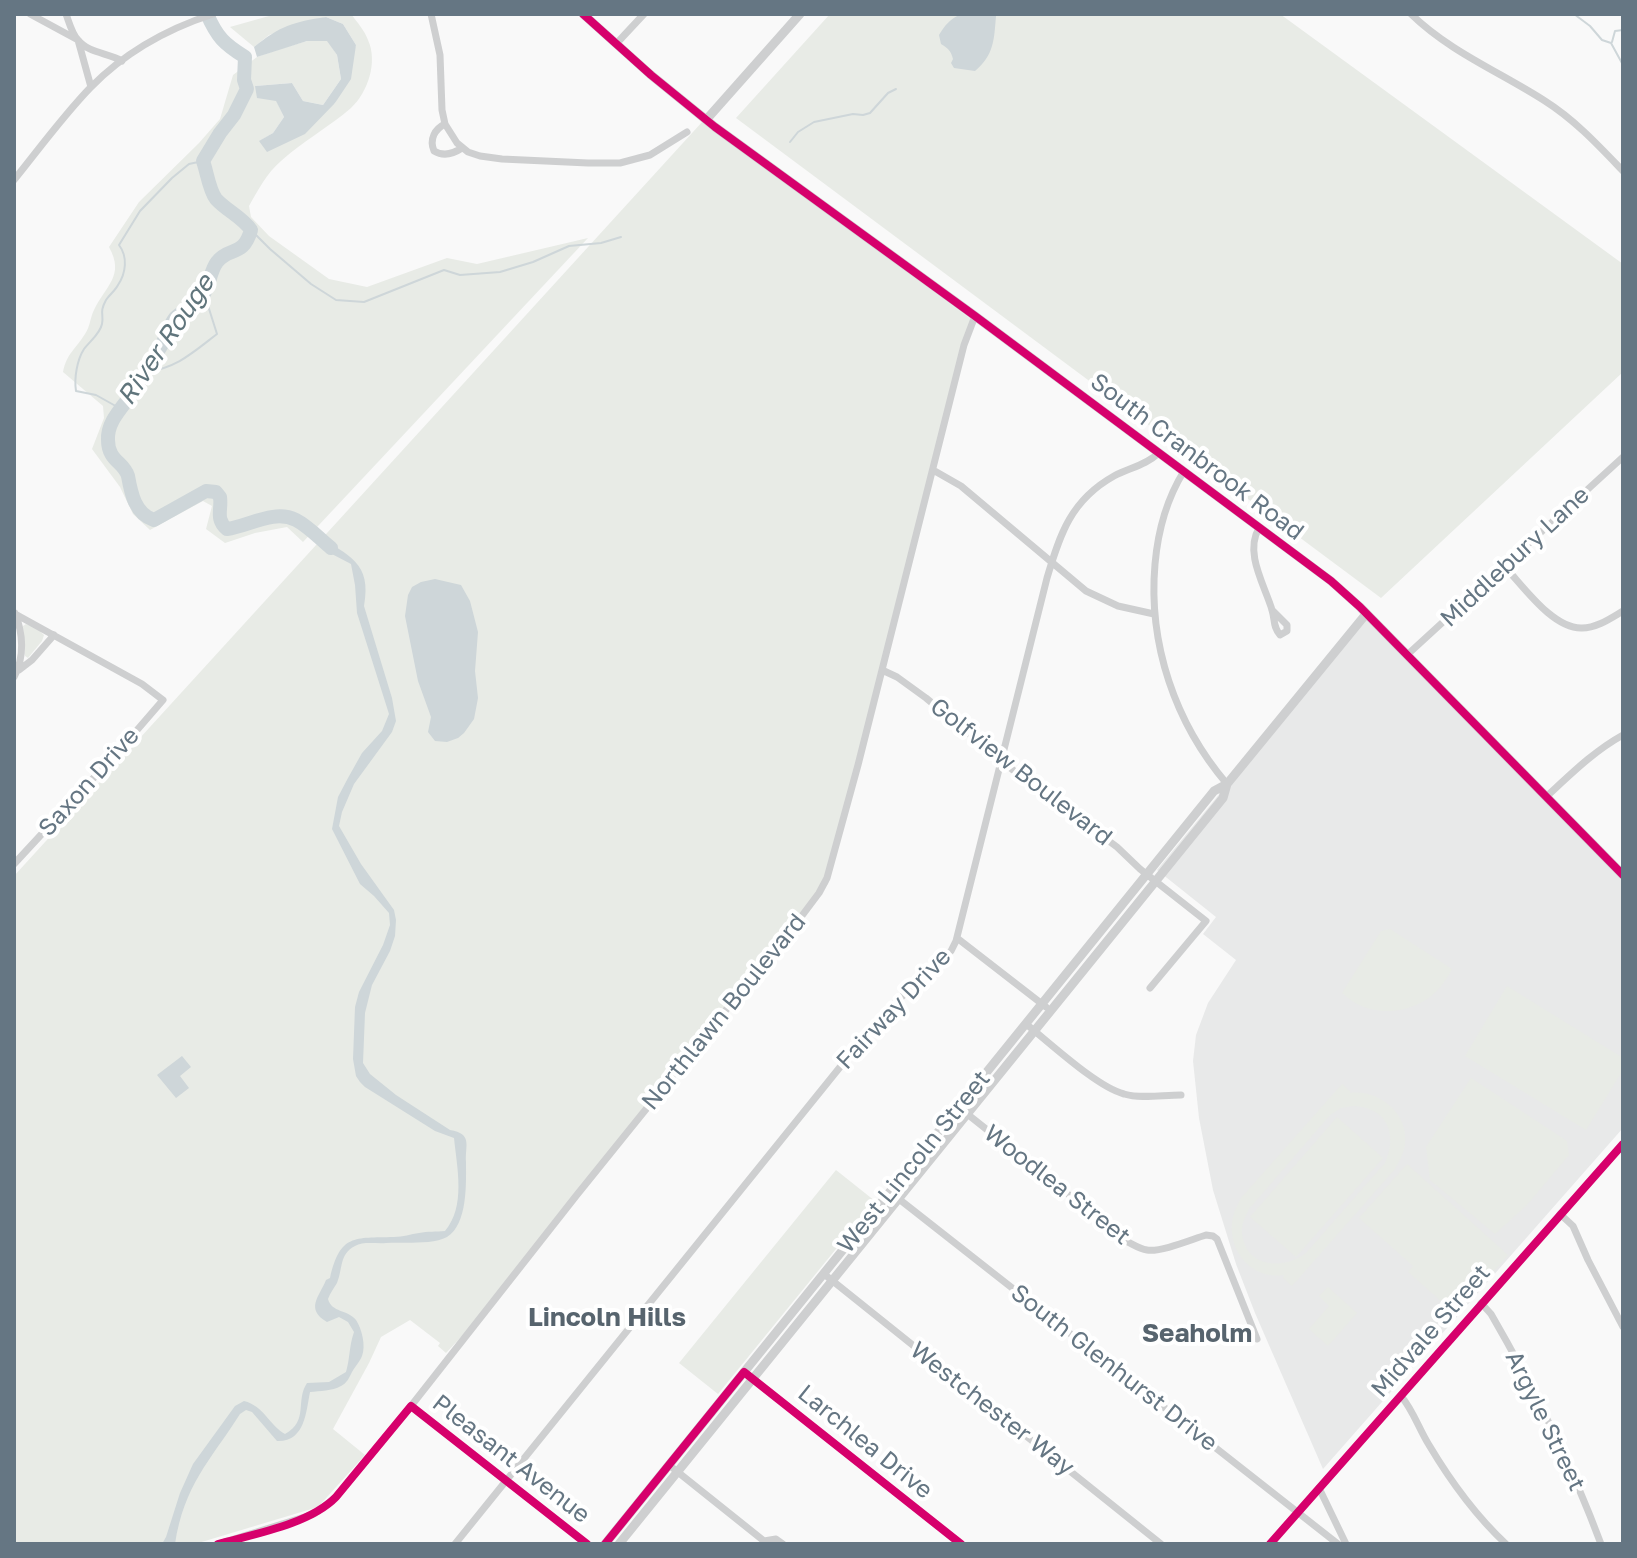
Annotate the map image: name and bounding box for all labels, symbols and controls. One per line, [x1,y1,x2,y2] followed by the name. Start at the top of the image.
[111,269,221,411] water label: River Rouge
[1085,367,1309,547] street label: South Cranbrook Road
[1435,481,1595,633] street label: Middlebury Lane
[924,692,1118,852] street label: Golfview Boulevard
[33,722,145,842] street label: Saxon Drive
[636,908,812,1116] street label: Northlawn Boulevard
[831,943,957,1075] street label: Fairway Drive
[832,1065,996,1259] street label: West Lincoln Street
[978,1119,1136,1251] street label: Woodlea Street
[1366,1259,1496,1403] street label: Midvale Street
[1005,1278,1223,1458] street label: South Glenhurst Drive
[528,1302,686,1334] district label: Lincoln Hills
[1142,1318,1252,1350] district label: Seaholm
[904,1336,1080,1482] street label: Westchester Way
[1499,1346,1591,1496] street label: Argyle Street
[792,1379,938,1505] street label: Larchlea Drive
[427,1389,595,1529] street label: Pleasant Avenue

